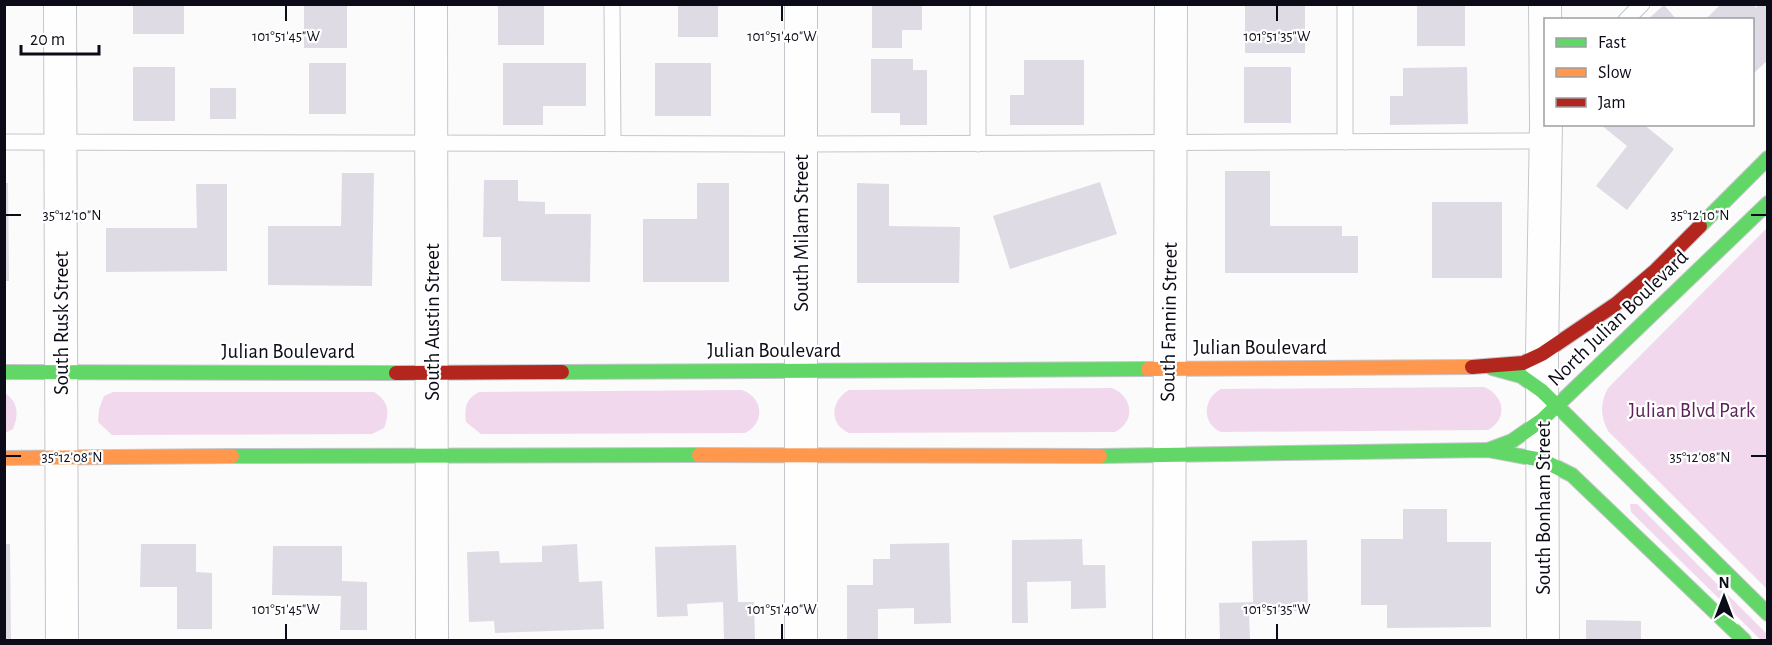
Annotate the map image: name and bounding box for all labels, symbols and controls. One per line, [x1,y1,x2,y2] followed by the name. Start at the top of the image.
[21,18,99,56] scale bar
[1544,18,1754,126] legend
[252,29,321,44] text: 101°51'45"W
[747,29,817,44] text: 101°51'40"W
[1244,29,1311,44] text: 101°51'35"W
[30,31,65,49] text: 20 m
[1598,34,1626,52] text: Fast
[1598,64,1631,82] text: Slow
[1598,94,1626,112] text: Jam
[791,154,812,312] street label: South Milam Street
[43,208,101,223] text: 35°12'10"N
[1671,208,1729,223] text: 35°12'10"N
[1157,242,1181,402] street label: South Fannin Street
[422,243,443,401] street label: South Austin Street
[1544,246,1692,390] street label: North Julian Boulevard
[51,251,72,395] street label: South Rusk Street
[1193,337,1327,358] street label: Julian Boulevard
[707,340,841,361] street label: Julian Boulevard
[221,341,355,362] street label: Julian Boulevard
[1629,400,1756,421] park label: Julian Blvd Park
[1533,421,1554,595] street label: South Bonham Street
[42,450,102,465] text: 35°12'08"N
[1670,450,1730,465] text: 35°12'08"N
[1694,567,1754,627] north arrow
[1718,575,1730,591] text: N
[252,602,321,617] text: 101°51'45"W
[747,602,817,617] text: 101°51'40"W
[1244,602,1311,617] text: 101°51'35"W

